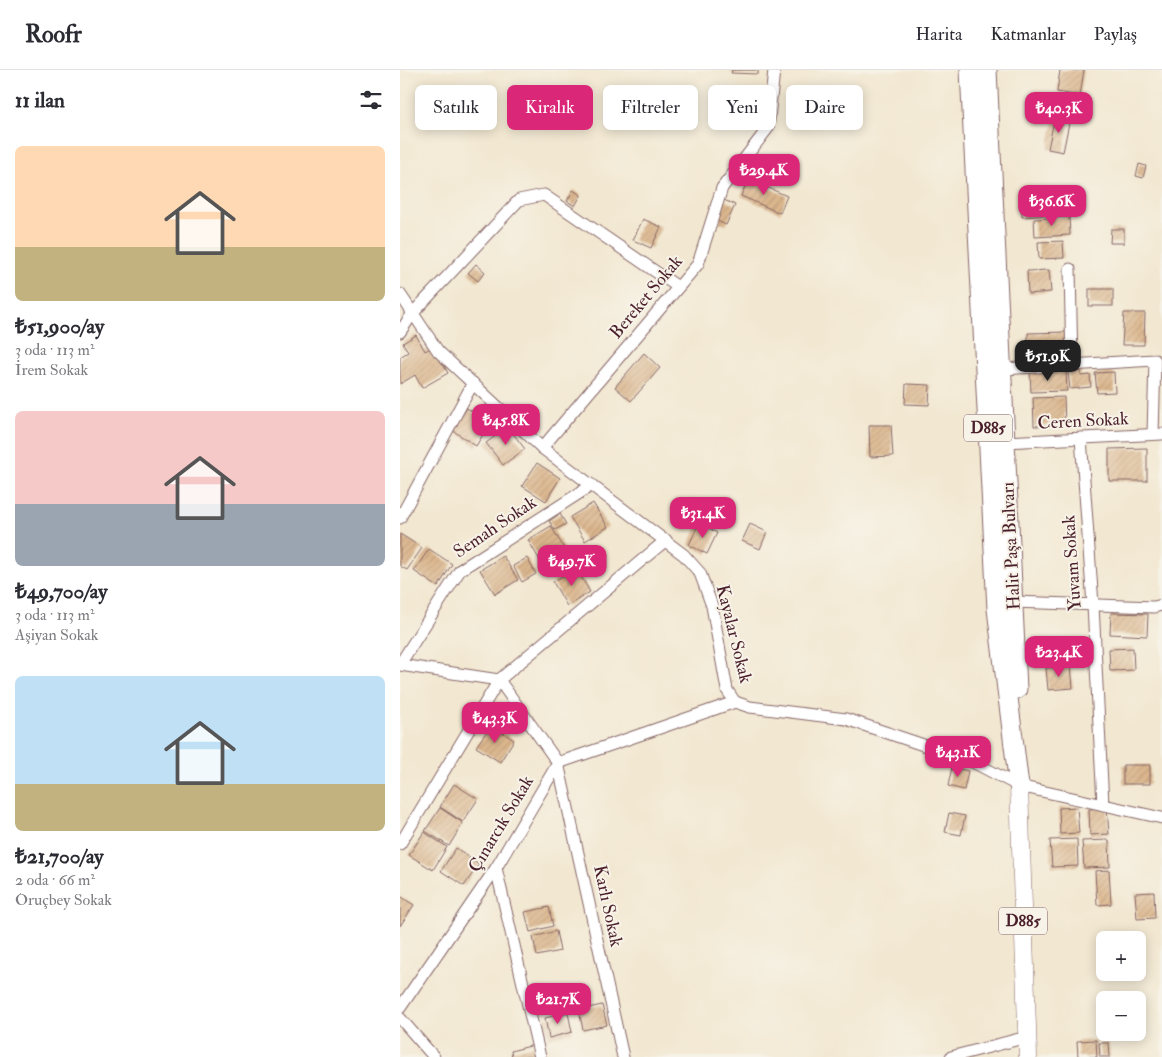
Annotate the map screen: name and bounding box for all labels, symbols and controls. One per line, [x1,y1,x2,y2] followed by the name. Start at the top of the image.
[25,19,82,50] text: Roofr
[916,23,962,46] text: Harita
[990,23,1066,46] text: Katmanlar
[1094,23,1137,46] text: Paylaş
[415,85,497,130] chip: Satılık
[507,85,593,130] chip: Kiralık
[603,85,698,130] chip: Filtreler
[708,85,776,130] chip: Yeni
[786,85,863,130] chip: Daire
[357,86,385,114] icon: filters
[15,87,65,114] text: 11 ilan
[1018,92,1100,134] pin: ₺40.3K
[1036,98,1082,118] text: ₺40.3K
[723,154,805,196] pin: ₺29.4K
[740,160,788,180] text: ₺29.4K
[155,178,245,268] icon: home
[1011,184,1093,227] pin: ₺36.6K
[1029,191,1075,211] text: ₺36.6K
[604,250,688,343] street label: Bereket Sokak
[15,313,104,340] text: ₺51,900/ay
[15,340,94,360] text: 3 oda · 113 m²
[1007,340,1089,382] pin: ₺51.9K
[1026,346,1070,366] text: ₺51.9K
[15,360,88,380] text: İrem Sokak
[465,404,547,446] pin: ₺45.8K
[1037,407,1129,435] street label: Ceren Sokak
[483,410,529,430] text: ₺45.8K
[964,414,1012,442] road number: D885
[155,443,245,533] icon: home
[996,481,1026,611] street label: Halit Paşa Bulvarı
[449,491,541,563] street label: Semah Sokak
[662,496,744,539] pin: ₺31.4K
[681,503,725,523] text: ₺31.4K
[1057,514,1087,612] street label: Yuvam Sokak
[531,544,613,587] pin: ₺49.7K
[549,551,595,571] text: ₺49.7K
[15,578,108,605] text: ₺49,700/ay
[711,582,757,686] street label: Kayalar Sokak
[15,605,94,625] text: 3 oda · 113 m²
[15,625,98,645] text: Aşiyan Sokak
[1018,636,1100,678] pin: ₺23.4K
[1036,642,1082,662] text: ₺23.4K
[454,702,536,744] pin: ₺43.3K
[155,708,245,798] icon: home
[473,708,517,728] text: ₺43.3K
[917,736,999,778] pin: ₺43.1K
[936,742,980,762] text: ₺43.1K
[463,771,539,877] street label: Çınarcık Sokak
[15,843,104,870] text: ₺21,700/ay
[588,863,628,949] street label: Karlı Sokak
[15,870,95,890] text: 2 oda · 66 m²
[15,890,112,910] text: Oruçbey Sokak
[999,908,1047,934] road number: D885
[1096,931,1146,1041] map controls
[1096,931,1146,981] button: +
[517,982,599,1025] pin: ₺21.7K
[536,989,580,1009] text: ₺21.7K
[1096,991,1146,1041] button: −

